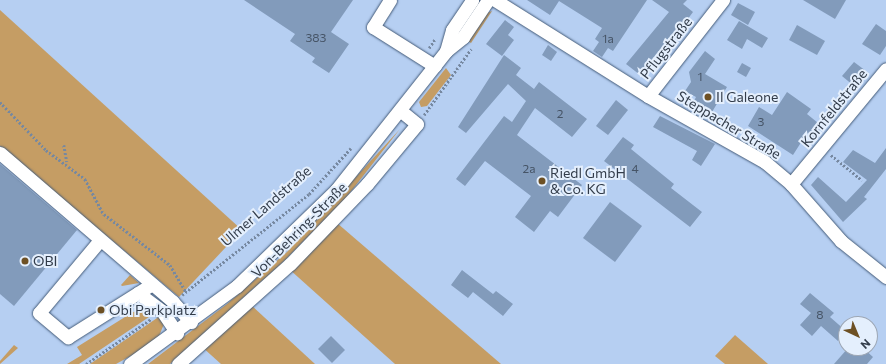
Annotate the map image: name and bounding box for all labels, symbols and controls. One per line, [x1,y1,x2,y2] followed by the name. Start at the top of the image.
[637,14,695,82] street label: Pflugstraße
[306,31,326,45] house number: 383
[602,32,614,46] house number: 1a
[797,65,871,151] street label: Kornfeldstraße
[697,70,703,84] house number: 1
[674,87,784,163] street label: Steppacher Straße
[716,89,778,105] place label: Il Galeone
[703,92,713,102] marker: Il Galeone
[557,107,563,121] house number: 2
[758,115,764,129] house number: 3
[218,162,314,250] street label: Ulmer Landstraße
[523,162,535,176] house number: 2a
[631,162,639,176] house number: 4
[550,165,626,198] place label: Riedl GmbH & Co. KG
[537,176,547,186] marker: Riedl GmbH & Co. KG
[248,179,350,281] street label: Von-Behring-Straße
[33,253,57,269] place label: OBI
[20,256,30,266] marker: OBI
[109,302,196,318] place label: Obi Parkplatz
[96,305,106,315] marker: Obi Parkplatz
[816,308,824,322] house number: 8
[838,316,878,356] north arrow
[859,337,873,352] text: N

